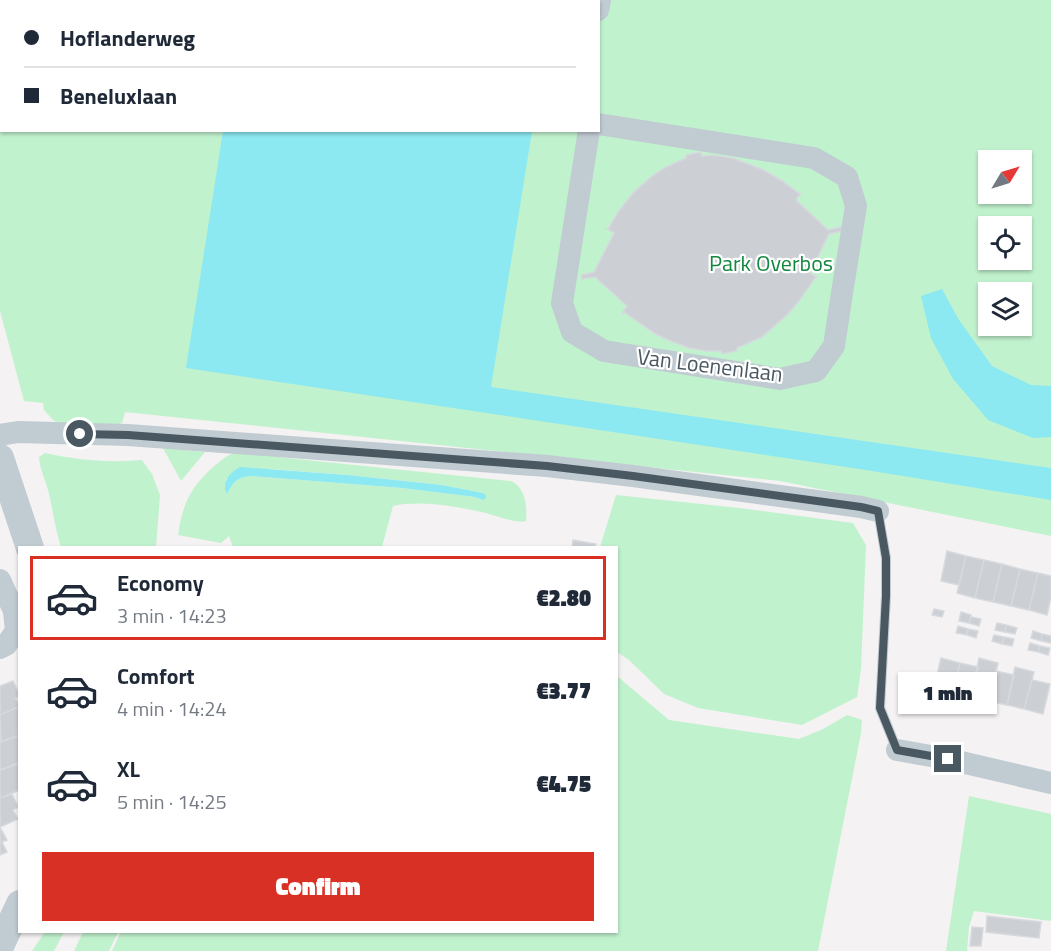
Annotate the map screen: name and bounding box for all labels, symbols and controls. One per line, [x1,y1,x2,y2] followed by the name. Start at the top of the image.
[60,21,195,55] text: Hoflanderweg
[60,79,177,113] text: Beneluxlaan
[978,150,1032,204] north arrow
[978,150,1032,336] map controls
[978,216,1032,270] button: locate
[709,246,833,280] park label: Park Overbos
[978,282,1032,336] button: layers
[635,339,785,391] street label: Van Loenenlaan
[66,420,93,447] route start
[117,566,204,600] text: Economy
[45,571,99,625] icon: car
[536,581,591,615] text: €2.80
[117,600,227,631] text: 3 min · 14:23
[117,659,195,693] text: Comfort
[45,664,99,718] icon: car
[898,672,998,714] callout: 1 min
[536,674,591,708] text: €3.77
[923,677,972,708] text: 1 min
[117,693,227,724] text: 4 min · 14:24
[934,745,961,772] route end
[117,752,140,786] text: XL
[45,757,99,811] icon: car
[536,767,591,801] text: €4.75
[117,786,227,817] text: 5 min · 14:25
[42,852,594,921] button: Confirm

